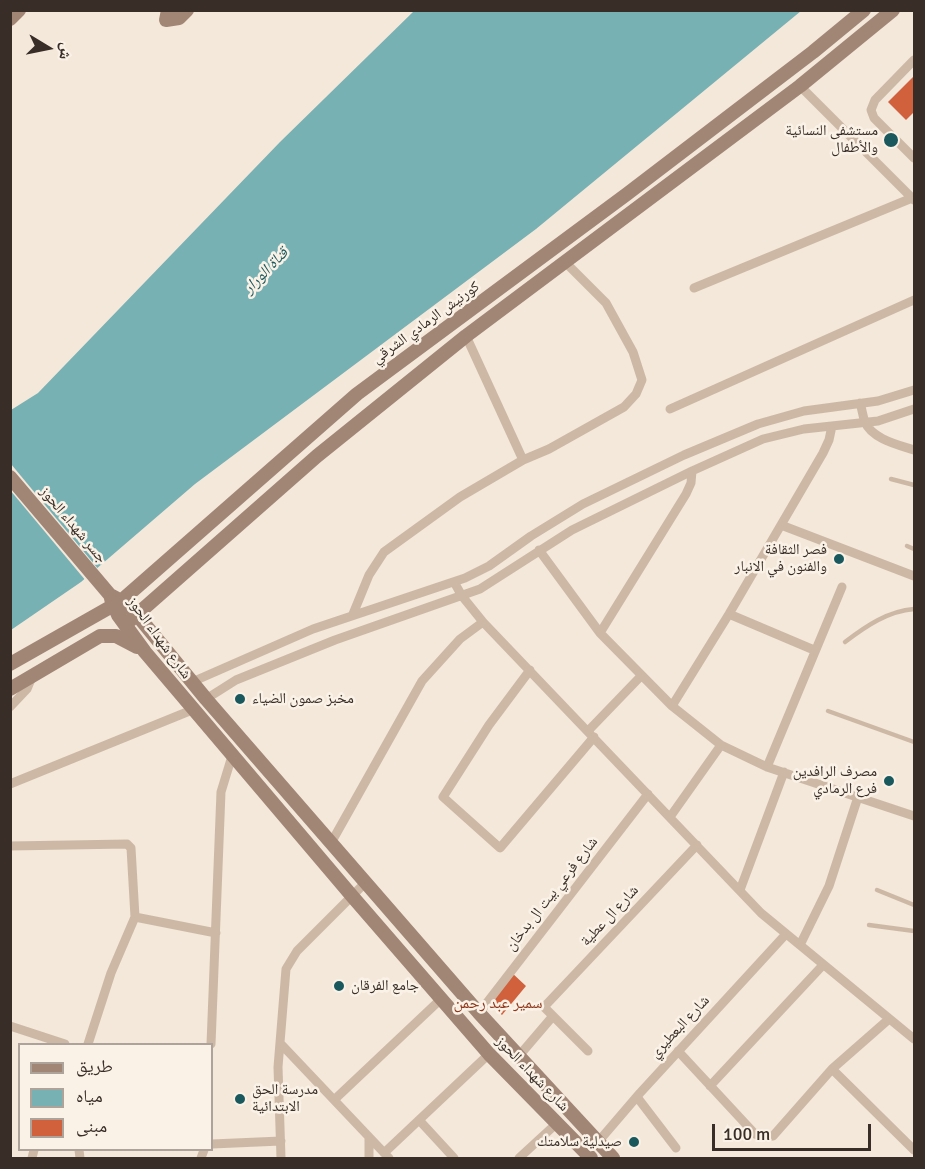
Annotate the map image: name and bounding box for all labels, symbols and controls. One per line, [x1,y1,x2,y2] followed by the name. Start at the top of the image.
[18,18,78,78] north arrow
[54,41,77,61] text: ش
[785,122,878,157] place label: مستشفى النسائية والأطفال
[882,131,900,149] marker: مستشفى النسائية والأطفال
[240,244,292,298] water label: قناة الورار
[369,278,483,368] street label: كورنيش الرمادي الشرقي
[36,483,110,567] street label: جسر شهداء الحوز
[735,541,827,576] place label: فصر الثقافة والفنون في الانبار
[832,552,846,566] marker: فصر الثقافة والفنون في الانبار
[123,593,195,683] street label: شارع شهداء الحوز
[252,690,354,708] place label: مخبز صمون الضياء
[233,692,247,706] marker: مخبز صمون الضياء
[793,763,877,798] place label: مصرف الرافدين فرع الرمادي
[882,774,896,788] marker: مصرف الرافدين فرع الرمادي
[502,833,602,955] street label: شارع فرعي بيت ال بدخان
[577,882,643,950] street label: شارع ال عطية
[351,977,419,995] place label: جامع الفرقان
[332,979,346,993] marker: جامع الفرقان
[646,992,714,1062] street label: شارع البعطيري
[453,994,543,1014] district label: سمير عبد رحمن
[492,1033,572,1115] street label: شارع شهداء الحوز
[18,1043,213,1151] legend
[76,1055,113,1077] text: طريق
[252,1081,318,1116] place label: مدرسة الحق الابتدائية
[76,1085,103,1107] text: مياه
[233,1092,247,1106] marker: مدرسة الحق الابتدائية
[715,1112,874,1150] scale bar
[76,1115,107,1137] text: مبنى
[723,1123,770,1145] text: 100 m
[537,1133,622,1151] place label: صيدلية سلامتك
[627,1135,641,1149] marker: صيدلية سلامتك

